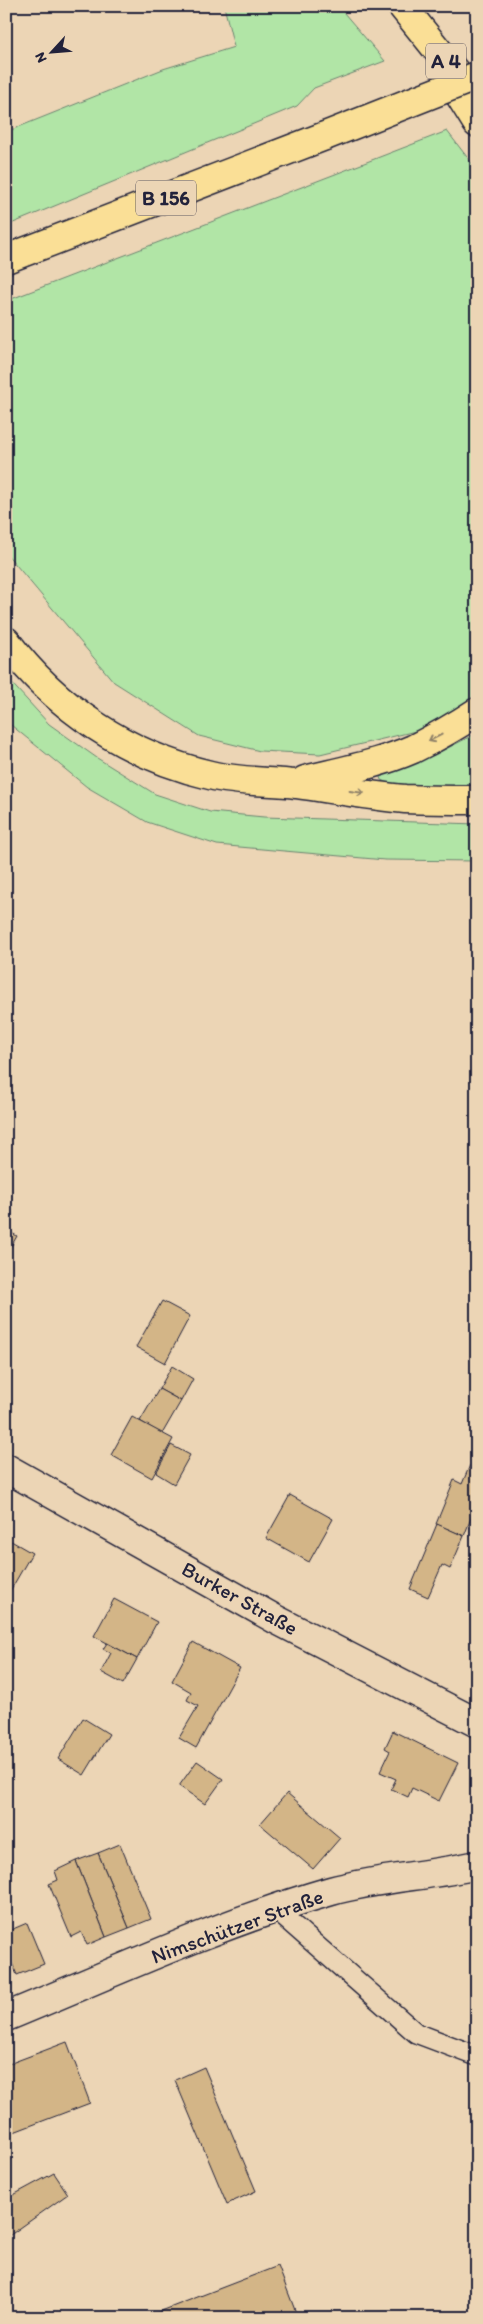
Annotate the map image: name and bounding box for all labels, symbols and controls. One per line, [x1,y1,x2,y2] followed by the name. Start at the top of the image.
[28,28,78,78] north arrow
[426,44,466,78] road number: A 4
[31,50,50,65] text: N
[136,180,196,216] road number: B 156
[428,734,443,743] one-way arrow
[348,787,364,797] one-way arrow
[178,1556,302,1640] street label: Burker Straße
[148,1883,326,1969] street label: Nimschützer Straße

